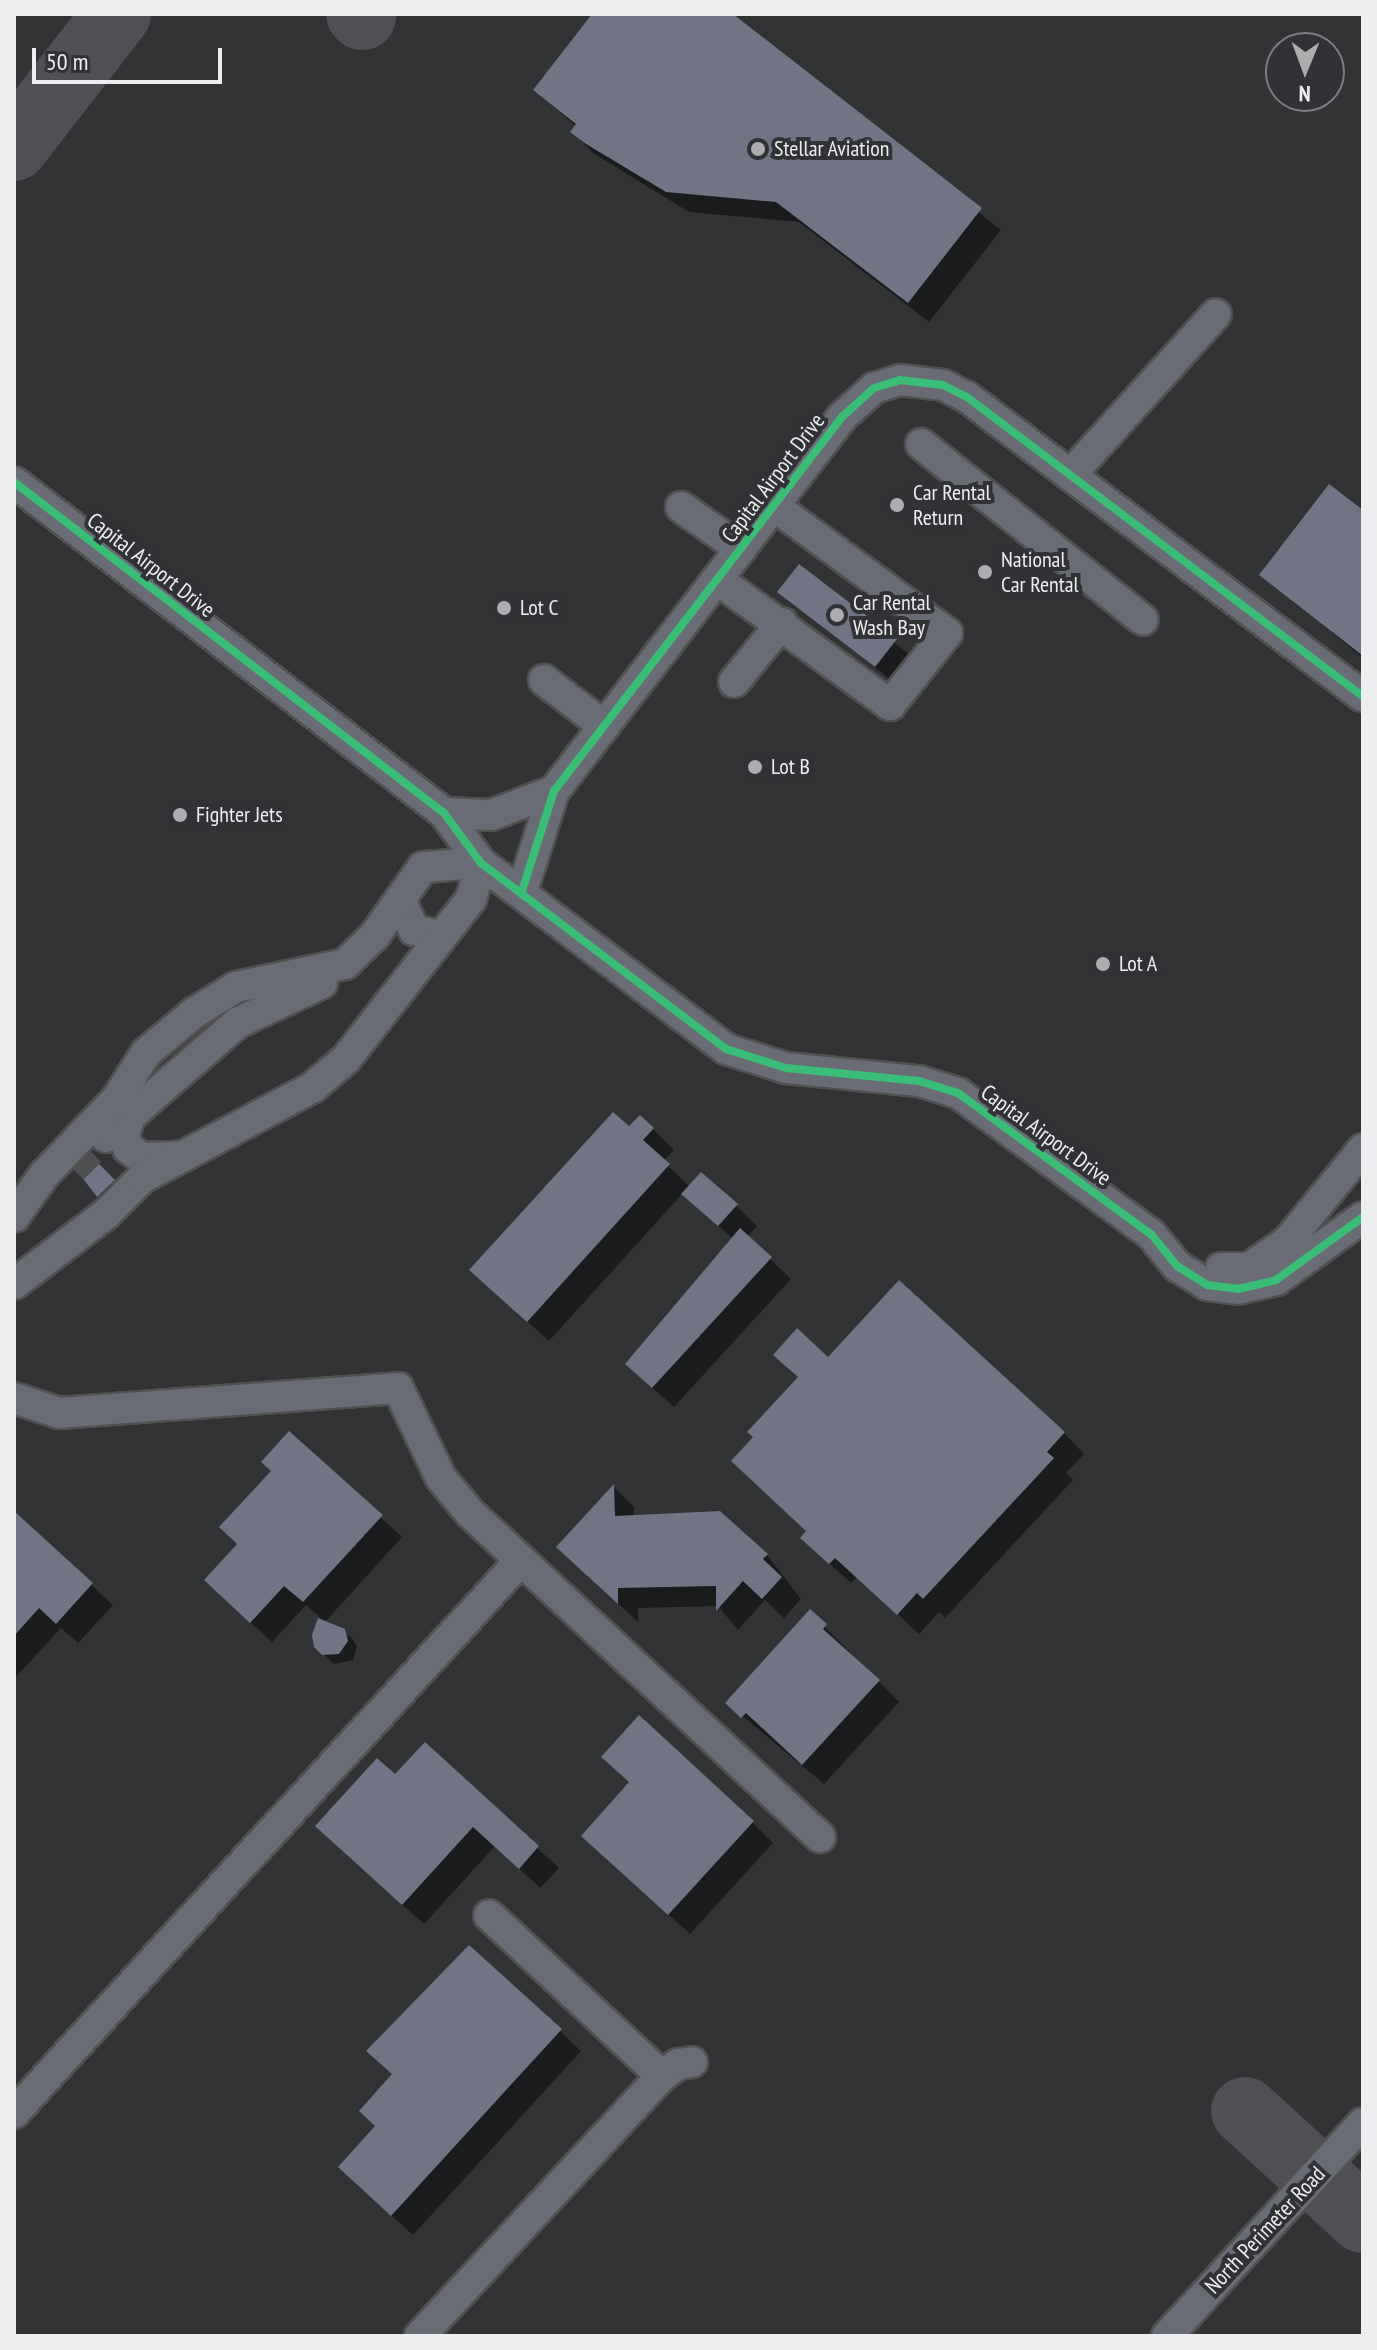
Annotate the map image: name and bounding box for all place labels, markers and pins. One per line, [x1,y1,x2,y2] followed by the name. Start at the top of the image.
[774,136,890,162] place label: Stellar Aviation
[749,140,767,158] marker: Stellar Aviation
[913,479,991,530] place label: Car Rental Return
[888,496,906,514] marker: Car Rental Return
[1001,546,1079,598] place label: National Car Rental
[976,563,994,581] marker: National Car Rental
[853,589,931,640] place label: Car Rental Wash Bay
[520,595,558,621] place label: Lot C
[495,599,513,617] marker: Lot C
[828,606,846,624] marker: Car Rental Wash Bay
[771,754,810,780] place label: Lot B
[746,758,764,776] marker: Lot B
[196,802,283,828] place label: Fighter Jets
[171,806,189,824] marker: Fighter Jets
[1119,951,1158,977] place label: Lot A
[1094,955,1112,973] marker: Lot A

